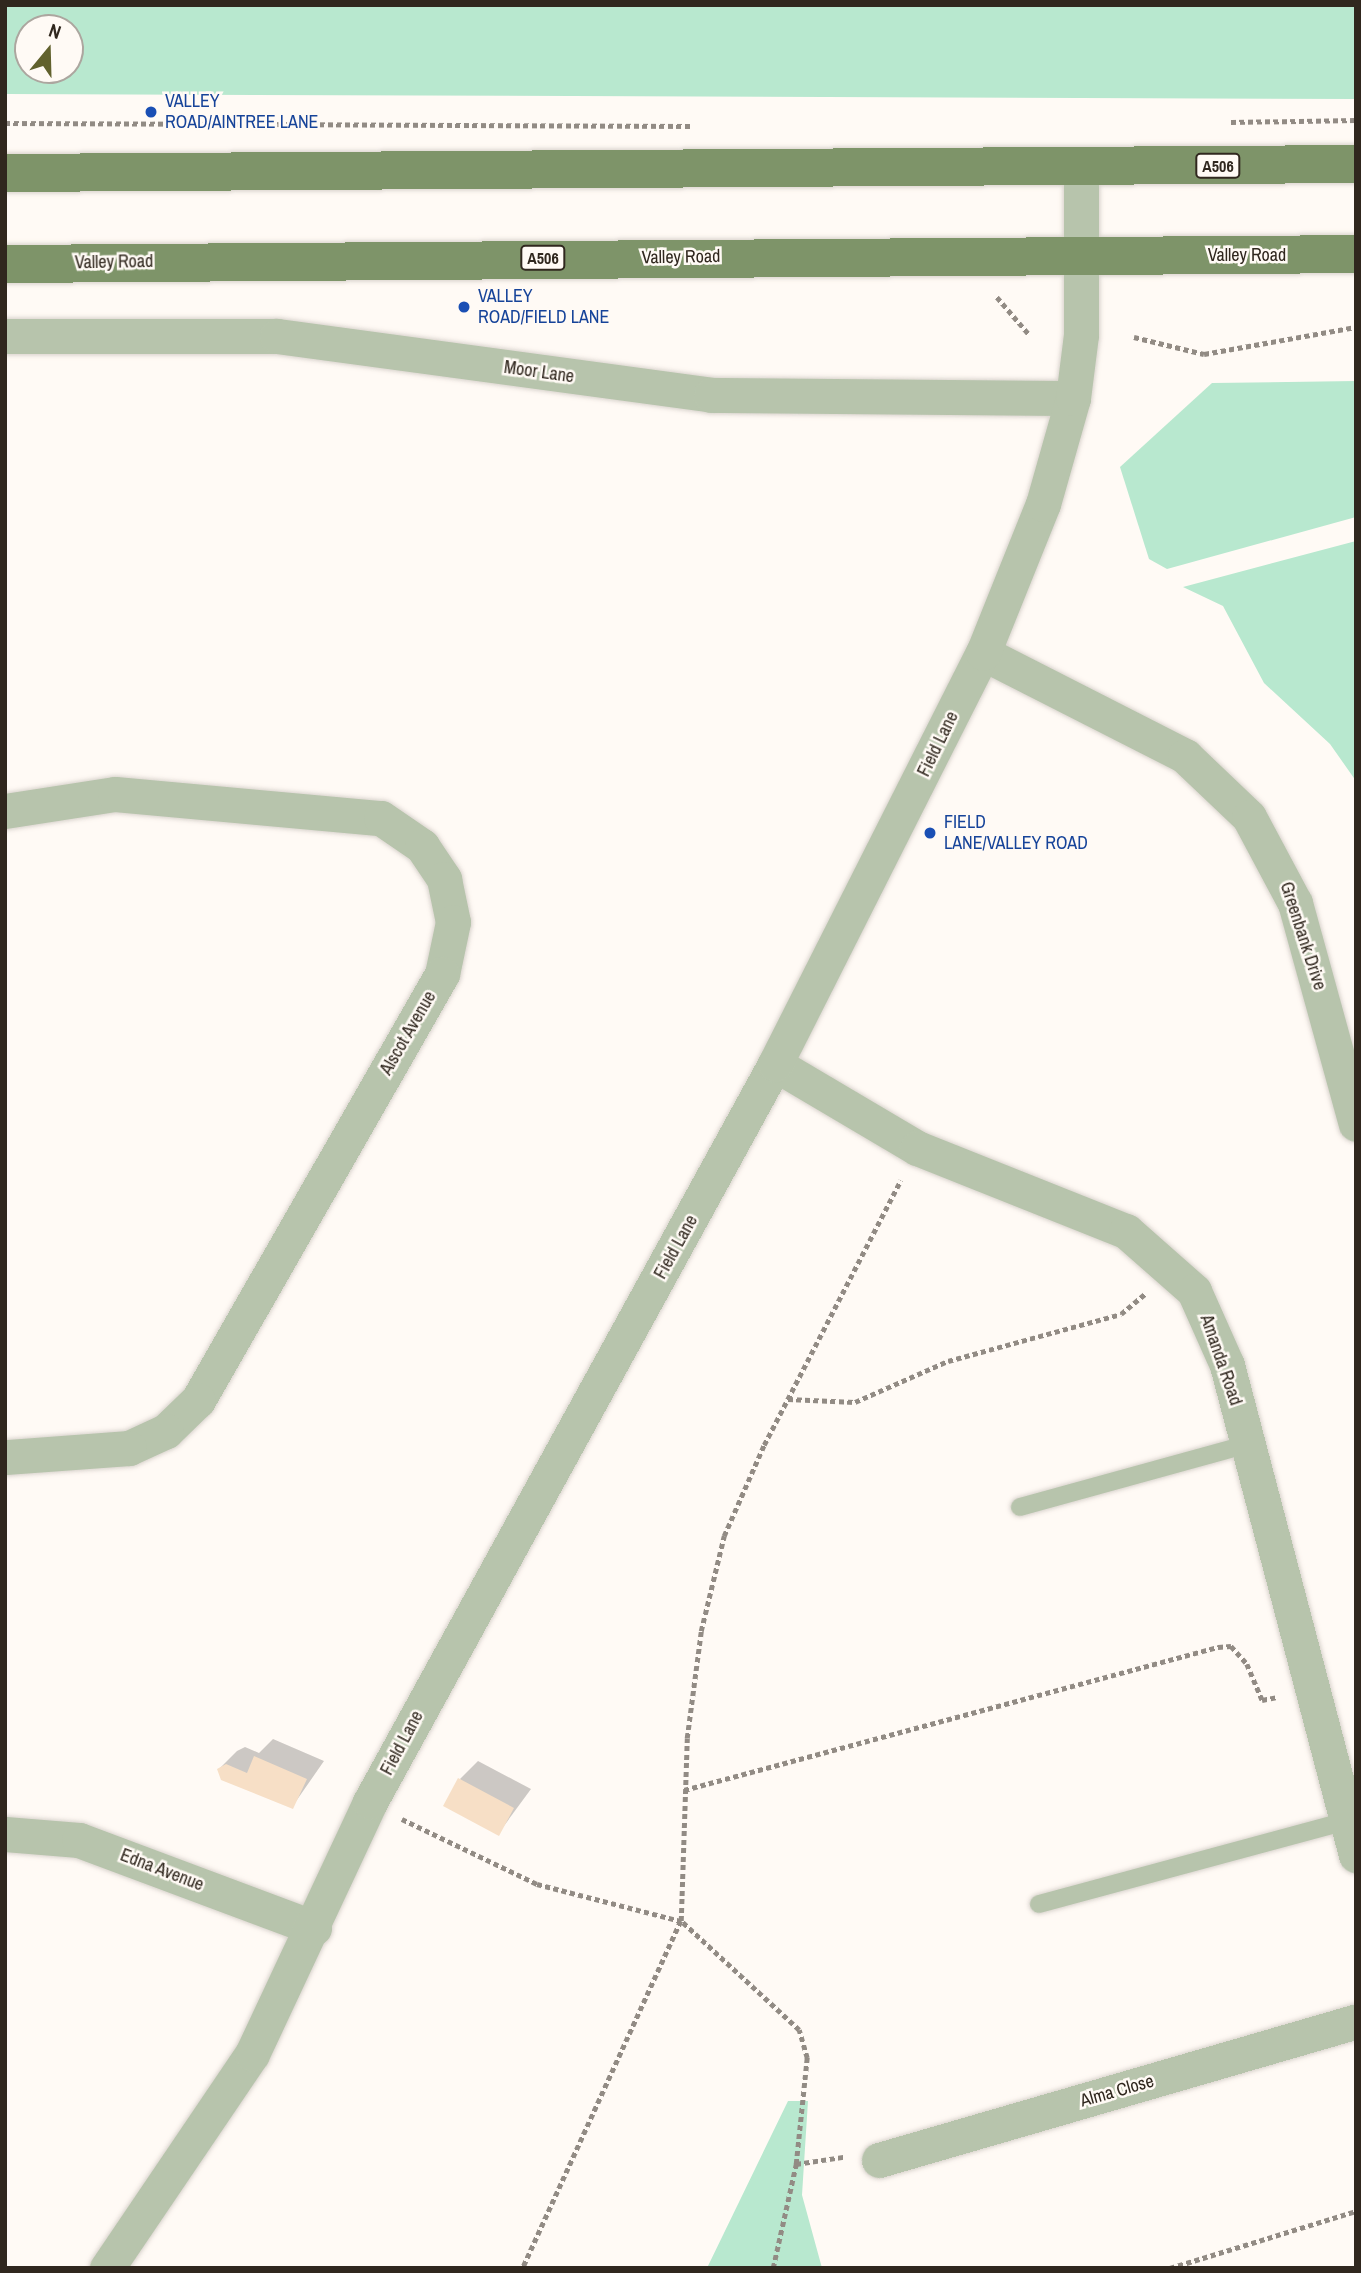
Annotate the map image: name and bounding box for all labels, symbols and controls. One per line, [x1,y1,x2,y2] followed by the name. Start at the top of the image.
[14,14,84,84] north arrow
[46,17,65,45] text: N
[165,91,318,134] place label: VALLEY ROAD/AINTREE LANE
[143,104,159,120] marker: VALLEY ROAD/AINTREE LANE
[1195,154,1241,178] road number: A506
[1208,244,1286,266] street label: Valley Road
[520,246,566,270] road number: A506
[642,246,720,268] street label: Valley Road
[75,251,153,273] street label: Valley Road
[478,286,609,328] place label: VALLEY ROAD/FIELD LANE
[456,299,472,315] marker: VALLEY ROAD/FIELD LANE
[503,356,575,388] street label: Moor Lane
[913,708,963,780] street label: Field Lane
[944,812,1088,854] place label: FIELD LANE/VALLEY ROAD
[922,825,938,841] marker: FIELD LANE/VALLEY ROAD
[1275,879,1331,993] street label: Greenbank Drive
[375,987,441,1079] street label: Alscot Avenue
[650,1211,702,1283] street label: Field Lane
[1195,1312,1247,1408] street label: Amanda Road
[376,1707,428,1779] street label: Field Lane
[117,1844,207,1896] street label: Edna Avenue
[1078,2070,1156,2112] street label: Alma Close

